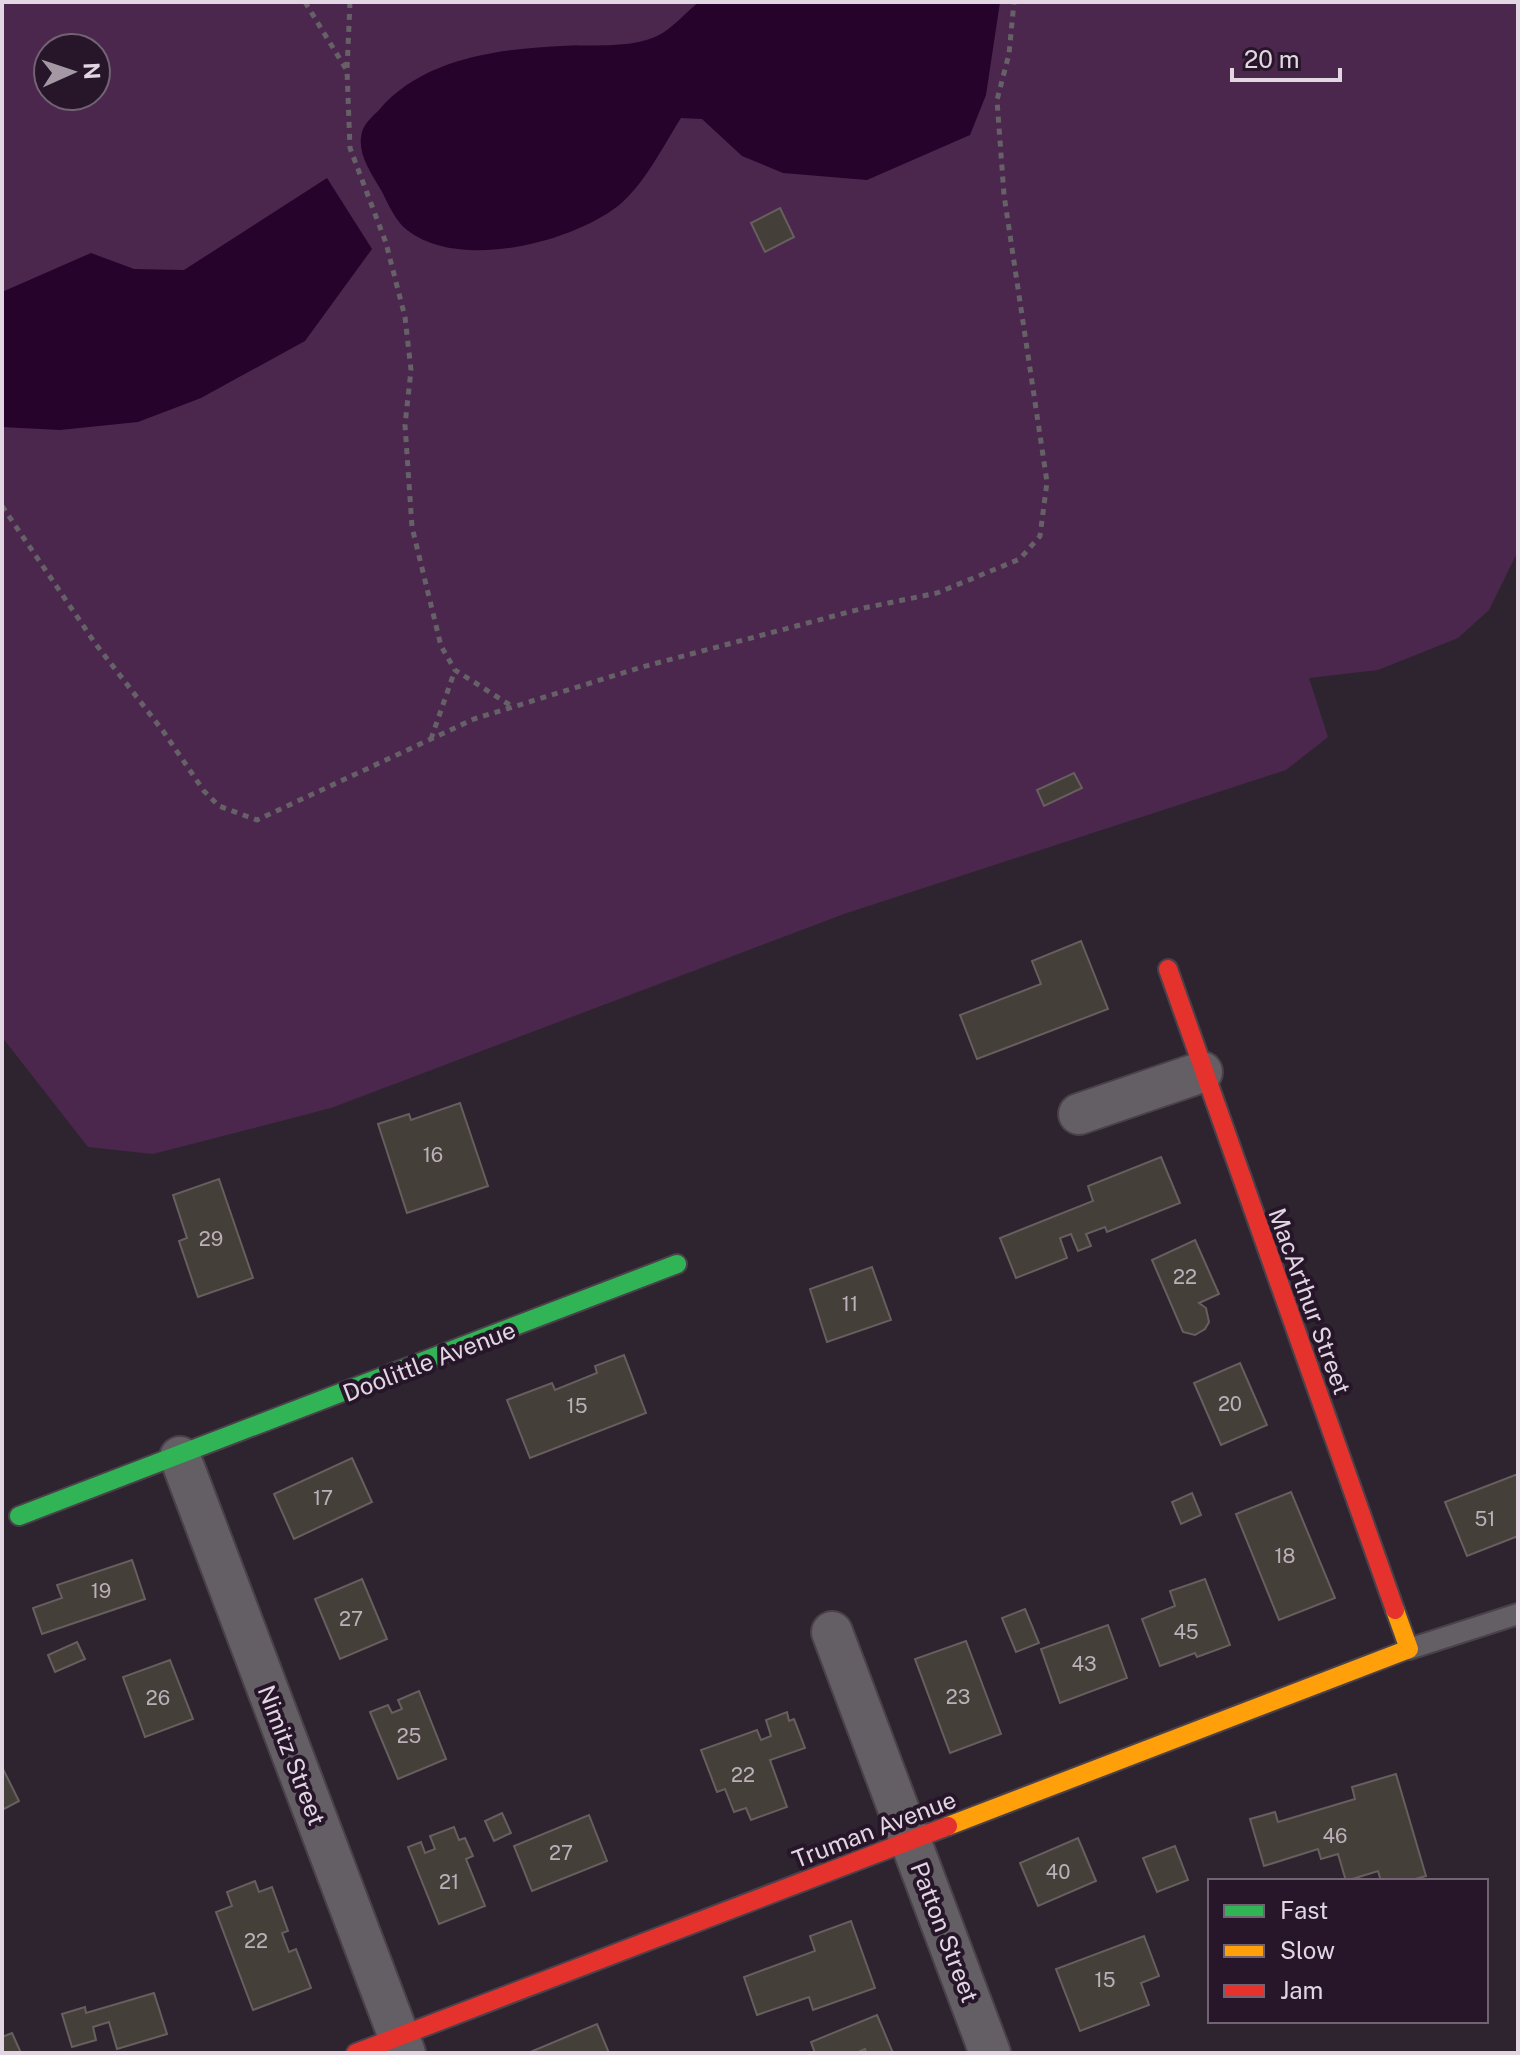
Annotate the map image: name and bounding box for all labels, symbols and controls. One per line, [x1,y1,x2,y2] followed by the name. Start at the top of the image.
[32,32,112,112] north arrow
[1232,32,1340,82] scale bar
[1244,45,1300,73] text: 20 m
[79,62,105,80] text: N
[423,1143,443,1167] house number: 16
[1263,1204,1357,1398] street label: MacArthur Street
[199,1227,223,1251] house number: 29
[1173,1265,1197,1289] house number: 22
[842,1292,858,1316] house number: 11
[339,1315,519,1407] street label: Doolittle Avenue
[1218,1392,1242,1416] house number: 20
[567,1394,587,1418] house number: 15
[313,1486,333,1510] house number: 17
[1475,1507,1495,1531] house number: 51
[1274,1544,1296,1568] house number: 18
[91,1579,111,1603] house number: 19
[339,1607,363,1631] house number: 27
[1173,1620,1199,1644] house number: 45
[1071,1652,1097,1676] house number: 43
[252,1681,332,1829] street label: Nimitz Street
[946,1685,970,1709] house number: 23
[146,1686,170,1710] house number: 26
[397,1724,421,1748] house number: 25
[731,1763,755,1787] house number: 22
[788,1785,960,1873] street label: Truman Avenue
[1322,1824,1348,1848] house number: 46
[549,1841,573,1865] house number: 27
[905,1858,985,2006] street label: Patton Street
[1046,1860,1070,1884] house number: 40
[439,1870,459,1894] house number: 21
[1208,1879,1488,2023] legend
[1280,1896,1328,1924] text: Fast
[244,1929,268,1953] house number: 22
[1280,1936,1335,1964] text: Slow
[1095,1968,1115,1992] house number: 15
[1280,1976,1323,2004] text: Jam

